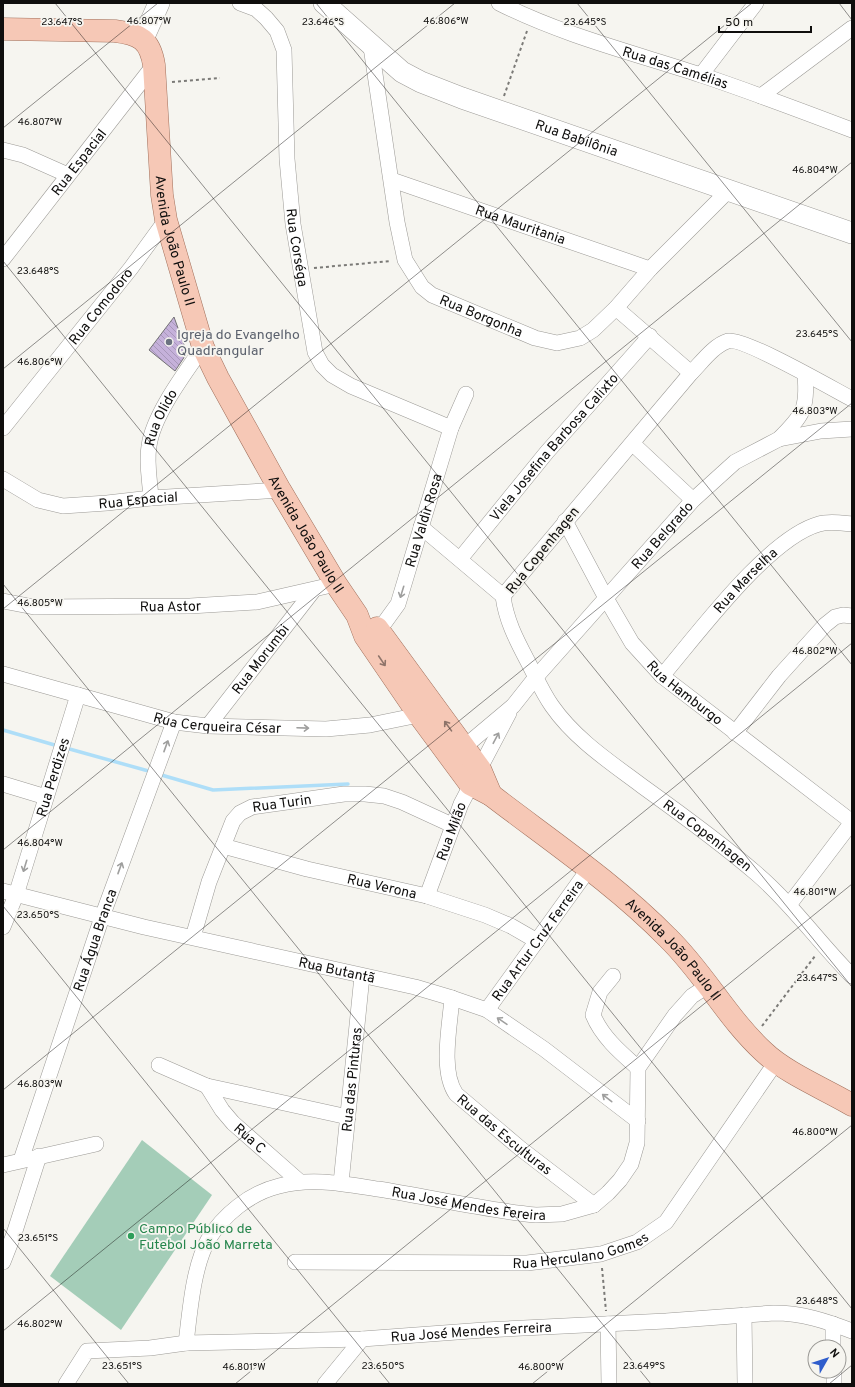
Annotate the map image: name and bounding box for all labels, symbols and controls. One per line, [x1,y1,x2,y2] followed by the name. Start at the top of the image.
[719,8,811,34] scale bar
[127,15,171,28] text: 46.807°W
[423,15,469,28] text: 46.806°W
[725,15,753,31] text: 50 m
[41,16,83,29] text: 23.647°S
[302,16,344,29] text: 23.646°S
[564,16,606,29] text: 23.645°S
[620,44,730,94] street label: Rua das Camélias
[18,116,62,129] text: 46.807°W
[533,117,620,161] street label: Rua Babilônia
[49,126,111,200] street label: Rua Espacial
[792,164,838,177] text: 46.804°W
[151,175,198,308] street label: Avenida João Paulo II
[473,202,567,249] street label: Rua Mauritania
[282,208,311,288] street label: Rua Corséga
[17,265,59,278] text: 23.648°S
[66,265,138,349] street label: Rua Comodoro
[437,292,525,342] street label: Rua Borgonha
[177,327,300,360] place label: Igreja do Evangelho Quadrangular
[796,328,838,341] text: 23.645°S
[164,337,174,347] marker: Igreja do Evangelho Quadrangular
[17,356,63,369] text: 46.806°W
[487,370,623,525] street label: Viela Josefina Barbosa Calixto
[142,386,182,448] street label: Rua Olido
[792,405,838,418] text: 46.803°W
[402,472,447,570] street label: Rua Valdir Rosa
[264,473,347,597] street label: Avenida João Paulo II
[98,489,179,514] street label: Rua Espacial
[629,498,698,573] street label: Rua Belgrado
[503,504,583,598] street label: Rua Copenhagen
[711,545,782,617] street label: Rua Marselha
[398,585,405,598] one-way arrow
[17,597,63,610] text: 46.805°W
[140,598,202,616] street label: Rua Astor
[229,622,294,698] street label: Rua Morumbi
[792,645,838,658] text: 46.802°W
[378,655,386,666] one-way arrow
[642,658,726,730] street label: Rua Hamburgo
[151,710,282,738] street label: Rua Cerqueira César
[444,720,452,731] one-way arrow
[296,725,309,732] one-way arrow
[493,732,500,744] one-way arrow
[34,736,74,819] street label: Rua Perdizes
[162,740,170,752] one-way arrow
[251,792,313,817] street label: Rua Turin
[659,797,755,876] street label: Rua Copenhagen
[434,800,471,864] street label: Rua Milão
[17,837,63,850] text: 46.804°W
[21,860,28,873] one-way arrow
[117,862,125,874] one-way arrow
[345,871,418,903] street label: Rua Verona
[489,877,588,1005] street label: Rua Artur Cruz Ferreira
[793,886,837,899] text: 46.801°W
[71,887,122,994] street label: Rua Água Branca
[621,895,724,1005] street label: Avenida João Paulo II
[16,909,60,922] text: 23.650°S
[297,954,376,988] street label: Rua Butantã
[796,972,838,985] text: 23.647°S
[497,1017,508,1025] one-way arrow
[339,1027,367,1133] street label: Rua das Pinturas
[17,1078,63,1091] text: 46.803°W
[453,1091,555,1179] street label: Rua das Esculturas
[601,1093,612,1102] one-way arrow
[230,1121,268,1158] street label: Rua C
[792,1126,838,1139] text: 46.800°W
[390,1184,546,1225] street label: Rua José Mendes Fereira
[139,1221,273,1254] place label: Campo Público de Futebol João Marreta
[512,1229,653,1273] street label: Rua Herculano Gomes
[126,1231,136,1241] marker: Campo Público de Futebol João Marreta
[18,1232,58,1245] text: 23.651°S
[796,1295,838,1308] text: 23.648°S
[17,1318,63,1331] text: 46.802°W
[390,1320,552,1347] street label: Rua José Mendes Ferreira
[807,1339,847,1379] north arrow
[826,1346,842,1361] text: N
[102,1360,142,1373] text: 23.651°S
[361,1360,405,1373] text: 23.650°S
[623,1360,665,1373] text: 23.649°S
[222,1361,266,1374] text: 46.801°W
[518,1361,564,1374] text: 46.800°W

